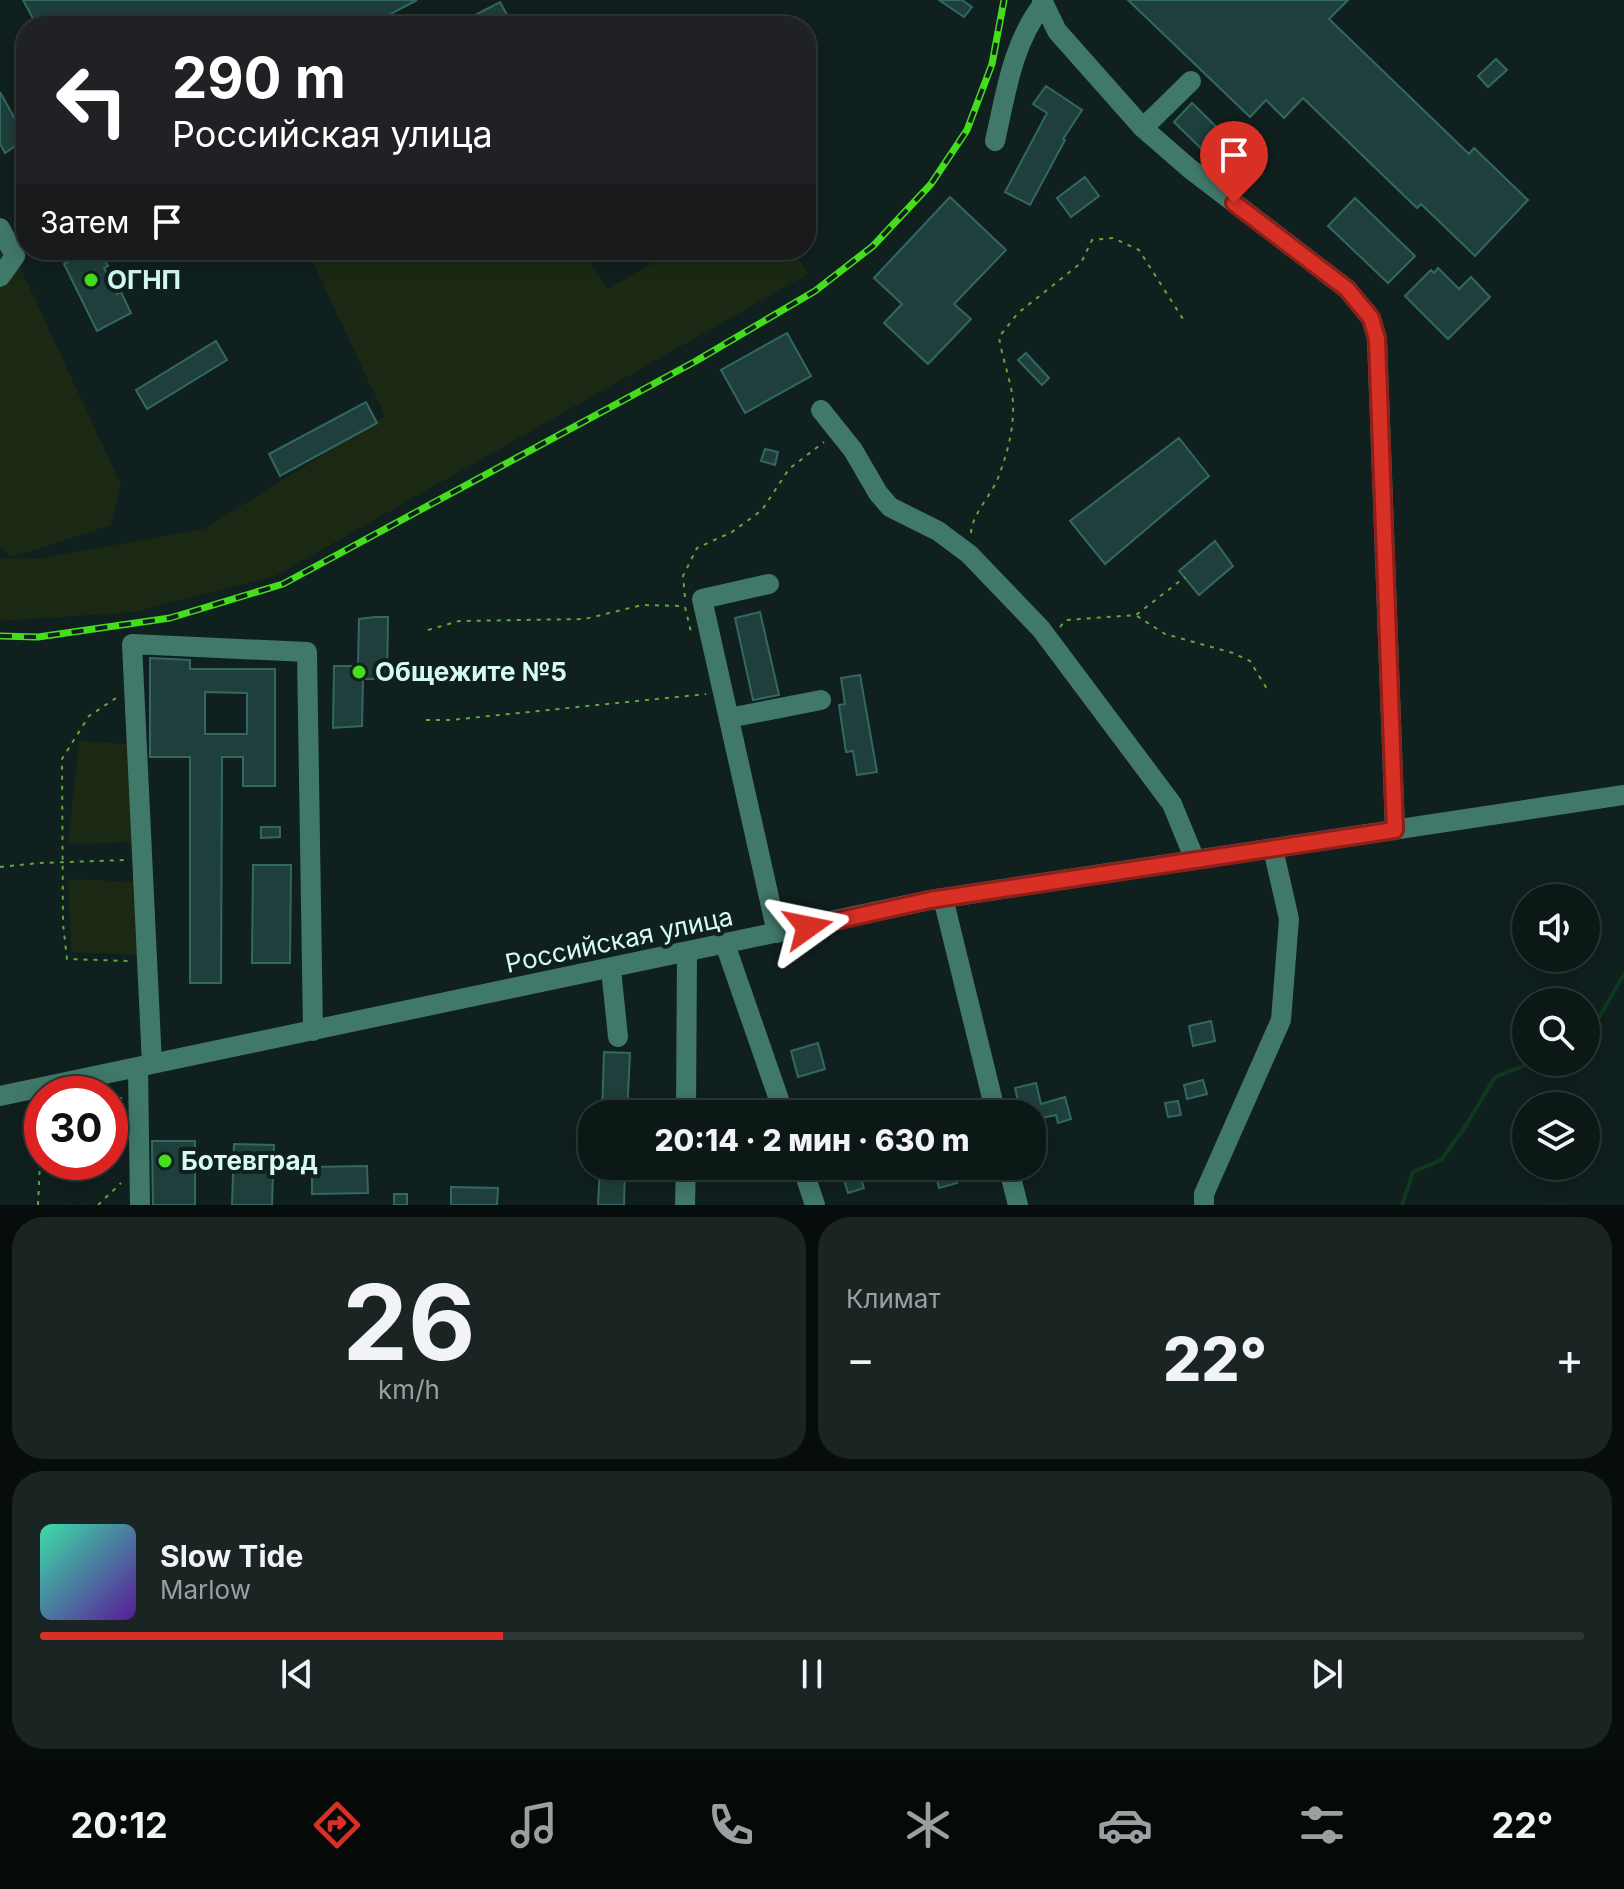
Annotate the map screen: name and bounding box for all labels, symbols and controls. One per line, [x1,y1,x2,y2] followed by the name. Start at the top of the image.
[172,44,346,112] text: 290 m
[40,48,144,152] icon: left
[172,112,493,156] text: Российская улица
[1200,121,1268,203] pin
[1212,133,1256,177] icon: arrive
[145,200,189,244] icon: arrive
[40,204,129,240] text: Затем
[107,264,181,295] place label: ОГНП
[82,271,100,289] marker: ОГНП
[375,656,567,687] place label: Общежите №5
[350,663,368,681] marker: Общежите №5
[1512,884,1600,1180] map controls
[1512,884,1600,972] button: sound
[766,885,850,969] position arrow
[502,900,735,979] street label: Российская улица
[1512,988,1600,1076] button: search
[24,1076,128,1180] speed limit sign: 30
[1512,1092,1600,1180] button: layers
[654,1122,970,1158] text: 20:14 · 2 мин · 630 m
[181,1145,318,1176] place label: Ботевград
[156,1152,174,1170] marker: Ботевград
[342,1259,476,1385] text: 26
[846,1283,941,1314] text: Климат
[1163,1323,1267,1395] text: 22°
[846,1332,875,1386] text: −
[1555,1332,1584,1386] text: +
[378,1374,440,1405] text: km/h
[160,1538,303,1574] text: Slow Tide
[160,1574,251,1605] text: Marlow
[275,1652,319,1696] icon: previous
[790,1652,834,1696] icon: pause
[1305,1652,1349,1696] icon: next
[309,1797,365,1853] icon: directions
[506,1797,562,1853] icon: music
[703,1797,759,1853] icon: phone
[900,1797,956,1853] icon: climate
[1097,1797,1153,1853] icon: car
[1294,1797,1350,1853] icon: filters
[71,1803,168,1847] text: 20:12
[1491,1803,1553,1847] text: 22°

